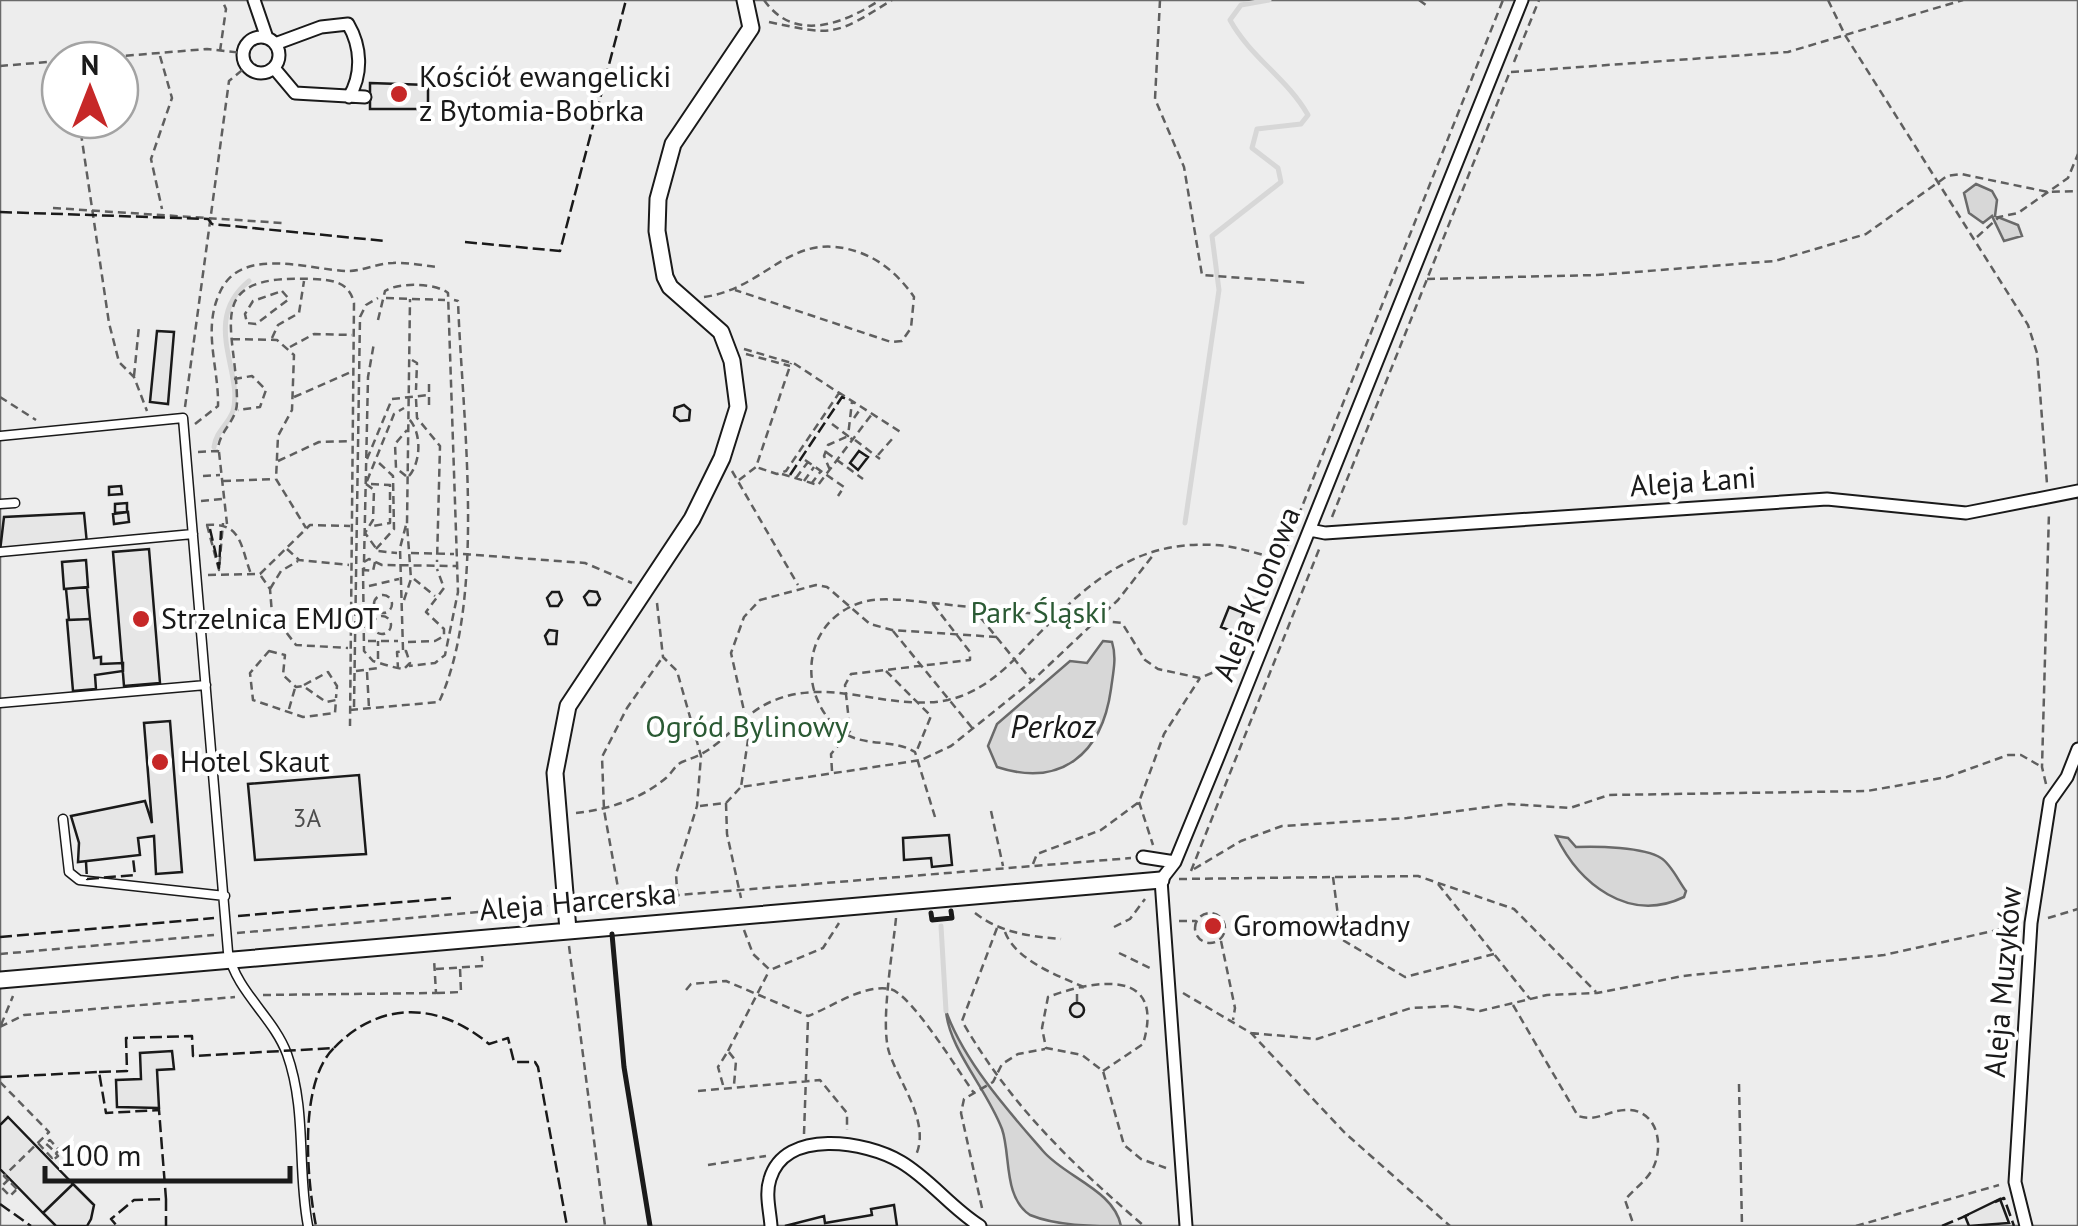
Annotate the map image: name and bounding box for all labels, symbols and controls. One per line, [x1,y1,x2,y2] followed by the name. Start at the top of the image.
[40,40,140,140] north arrow
[81,46,99,83] text: N
[419,56,671,129] place label: Kościół ewangelicki z Bytomia-Bobrka
[388,83,410,105] marker: Kościół ewangelicki z Bytomia-Bobrka
[1628,457,1757,504] street label: Aleja Łani
[1203,501,1308,686] street label: Aleja Klonowa
[971,592,1107,631] park label: Park Śląski
[161,598,380,637] place label: Strzelnica EMJOT
[130,608,152,630] marker: Strzelnica EMJOT
[1010,705,1097,747] water label: Perkoz
[645,706,849,745] park label: Ogród Bylinowy
[180,741,330,780] place label: Hotel Skaut
[149,751,171,773] marker: Hotel Skaut
[293,802,321,834] house number: 3A
[478,872,678,929] street label: Aleja Harcerska
[1974,885,2029,1079] street label: Aleja Muzyków
[1233,905,1410,944] place label: Gromowładny
[1202,915,1224,937] marker: Gromowładny
[45,1121,290,1183] scale bar
[60,1135,141,1174] text: 100 m

